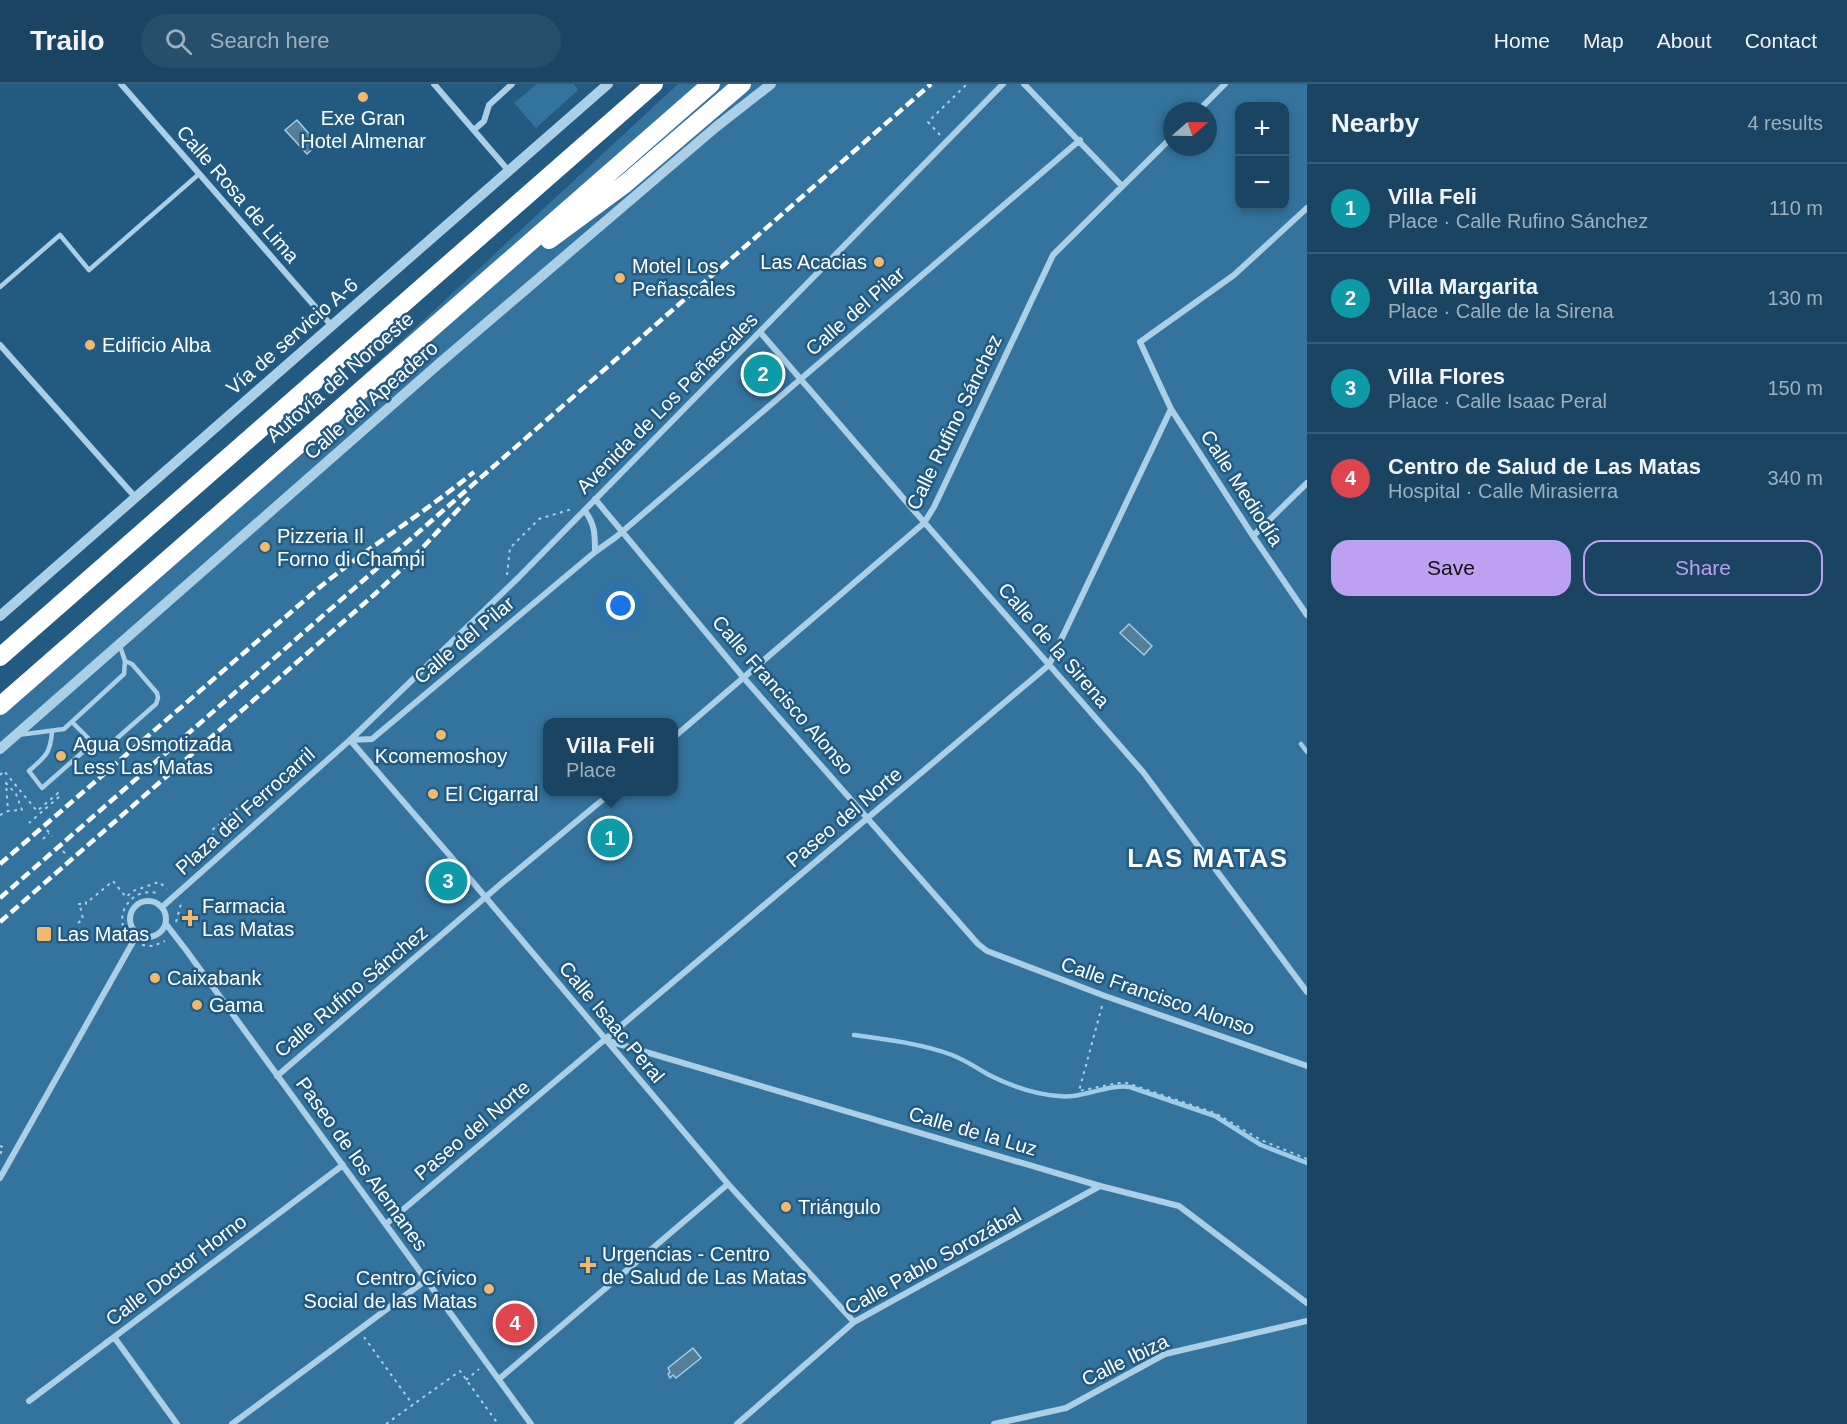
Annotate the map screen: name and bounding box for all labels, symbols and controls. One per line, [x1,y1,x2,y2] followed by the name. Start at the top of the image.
[141,14,561,68] search box
[30,25,105,56] text: Trailo
[162,25,195,58] icon: search
[210,28,330,53] text: Search here
[1494,29,1550,52] text: Home
[1583,29,1624,52] text: Map
[1657,29,1712,52] text: About
[1745,29,1817,52] text: Contact
[356,90,370,104] marker: Exe Gran Hotel Almenar
[1163,102,1217,156] north arrow
[1235,102,1289,210] map controls
[1235,102,1289,156] button: +
[300,107,426,152] place label: Exe Gran Hotel Almenar
[1331,108,1419,138] text: Nearby
[1747,112,1823,134] text: 4 results
[172,121,304,268] street label: Calle Rosa de Lima
[1235,156,1289,210] button: −
[1388,184,1477,209] text: Villa Feli
[1345,197,1356,219] text: 1
[1769,197,1823,219] text: 110 m
[1388,210,1648,232] text: Place · Calle Rufino Sánchez
[760,251,867,273] place label: Las Acacias
[632,255,735,300] place label: Motel Los Peñascales
[872,255,886,269] marker: Las Acacias
[801,262,909,360] street label: Calle del Pilar
[613,271,627,285] marker: Motel Los Peñascales
[222,273,362,399] street label: Vía de servicio A-6
[1388,274,1538,299] text: Villa Margarita
[1345,287,1356,309] text: 2
[1767,287,1823,309] text: 130 m
[1388,300,1614,322] text: Place · Calle de la Sirena
[262,307,418,447] street label: Autovía del Noroeste
[572,308,762,498] street label: Avenida de Los Peñascales
[902,331,1006,513] street label: Calle Rufino Sánchez
[102,334,212,356] place label: Edificio Alba
[300,336,442,464] street label: Calle del Apeadero
[83,338,97,352] marker: Edificio Alba
[744,352,783,396] pin: 2
[1388,364,1505,389] text: Villa Flores
[1345,377,1356,399] text: 3
[1767,377,1823,399] text: 150 m
[1388,390,1607,412] text: Place · Calle Isaac Peral
[1196,426,1288,551] street label: Calle Mediodía
[1388,454,1701,479] text: Centro de Salud de Las Matas
[1345,467,1356,489] text: 4
[1767,467,1823,489] text: 340 m
[1388,480,1618,502] text: Hospital · Calle Mirasierra
[277,525,425,570] place label: Pizzeria Il Forno di Champi
[258,540,272,554] marker: Pizzeria Il Forno di Champi
[1331,540,1571,596] button: Save
[1583,540,1823,596] button: Share
[994,578,1115,712] street label: Calle de la Sirena
[606,591,635,620] your location
[410,592,519,688] street label: Calle del Pilar
[708,611,858,779] street label: Calle Francisco Alonso
[543,718,678,796] popup
[434,728,448,742] marker: Kcomemoshoy
[73,733,233,778] place label: Agua Osmotizada Less Las Matas
[566,733,655,758] text: Villa Feli
[171,743,319,879] street label: Plaza del Ferrocarril
[375,745,507,767] place label: Kcomemoshoy
[54,749,68,763] marker: Agua Osmotizada Less Las Matas
[566,759,616,781] text: Place
[782,762,906,872] street label: Paseo del Norte
[445,783,538,805] place label: El Cigarral
[426,787,440,801] marker: El Cigarral
[590,816,630,861] pin: 1
[1127,843,1289,873] district label: LAS MATAS
[428,858,468,904] pin: 3
[202,895,294,940] place label: Farmacia Las Matas
[183,911,197,925] marker: Farmacia Las Matas
[270,921,432,1061] street label: Calle Rufino Sánchez
[57,923,149,945] place label: Las Matas
[35,925,53,943] marker: Las Matas
[1058,952,1258,1040] street label: Calle Francisco Alonso
[555,957,669,1087] street label: Calle Isaac Peral
[167,967,263,989] place label: Caixabank
[148,971,162,985] marker: Caixabank
[209,994,264,1016] place label: Gama
[190,998,204,1012] marker: Gama
[292,1073,432,1255] street label: Paseo de los Alemanes
[410,1075,534,1185] street label: Paseo del Norte
[906,1102,1040,1160] street label: Calle de la Luz
[798,1196,881,1218] place label: Triángulo
[779,1200,793,1214] marker: Triángulo
[841,1203,1025,1319] street label: Calle Pablo Sorozábal
[101,1210,251,1330] street label: Calle Doctor Horno
[602,1243,807,1288] place label: Urgencias - Centro de Salud de Las Matas
[579,1256,597,1274] marker: Urgencias - Centro de Salud de Las Matas
[304,1267,477,1312] place label: Centro Cívico Social de las Matas
[482,1282,496,1296] marker: Centro Cívico Social de las Matas
[496,1300,534,1346] pin: 4
[1078,1329,1173,1390] street label: Calle Ibiza

